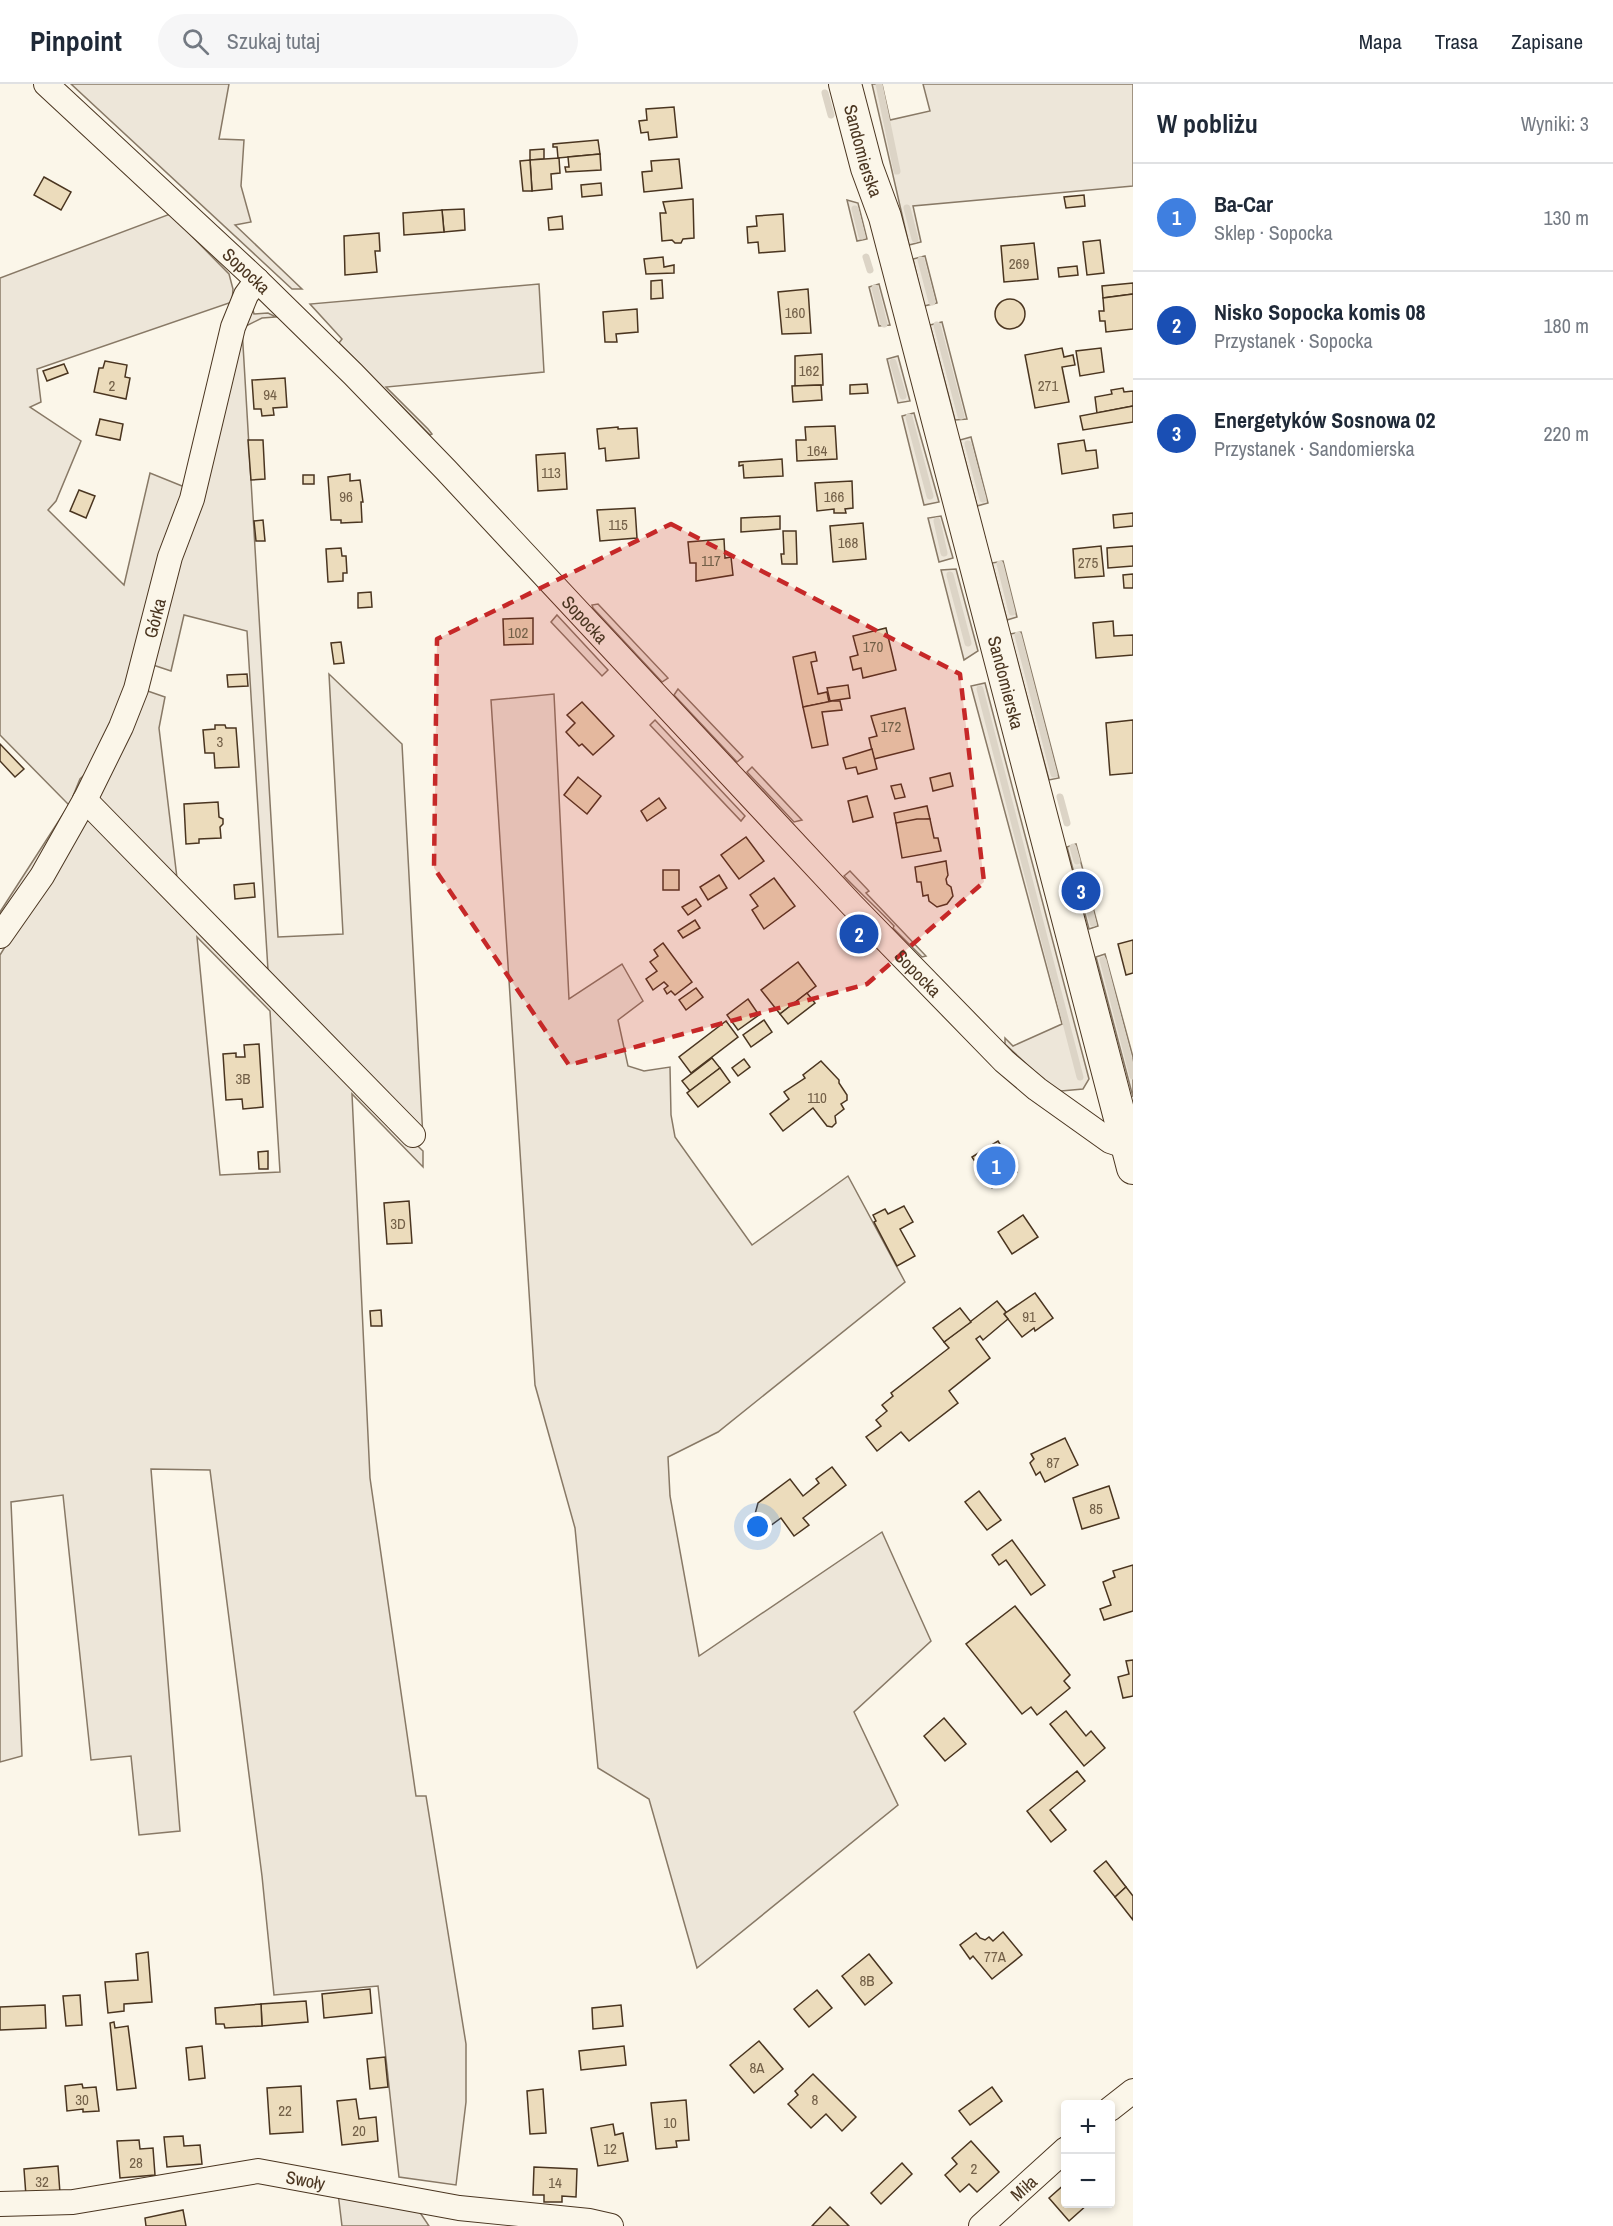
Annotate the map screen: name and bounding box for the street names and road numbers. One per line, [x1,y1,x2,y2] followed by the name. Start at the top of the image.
[838,101,889,200] street label: Sandomierska
[217,242,276,299] street label: Sopocka
[556,590,614,649] street label: Sopocka
[137,596,171,641] street label: Górka
[982,633,1030,732] street label: Sandomierska
[889,944,947,1002] street label: Sopocka
[284,2164,328,2196] street label: Swoły
[1005,2169,1042,2206] street label: Miła

